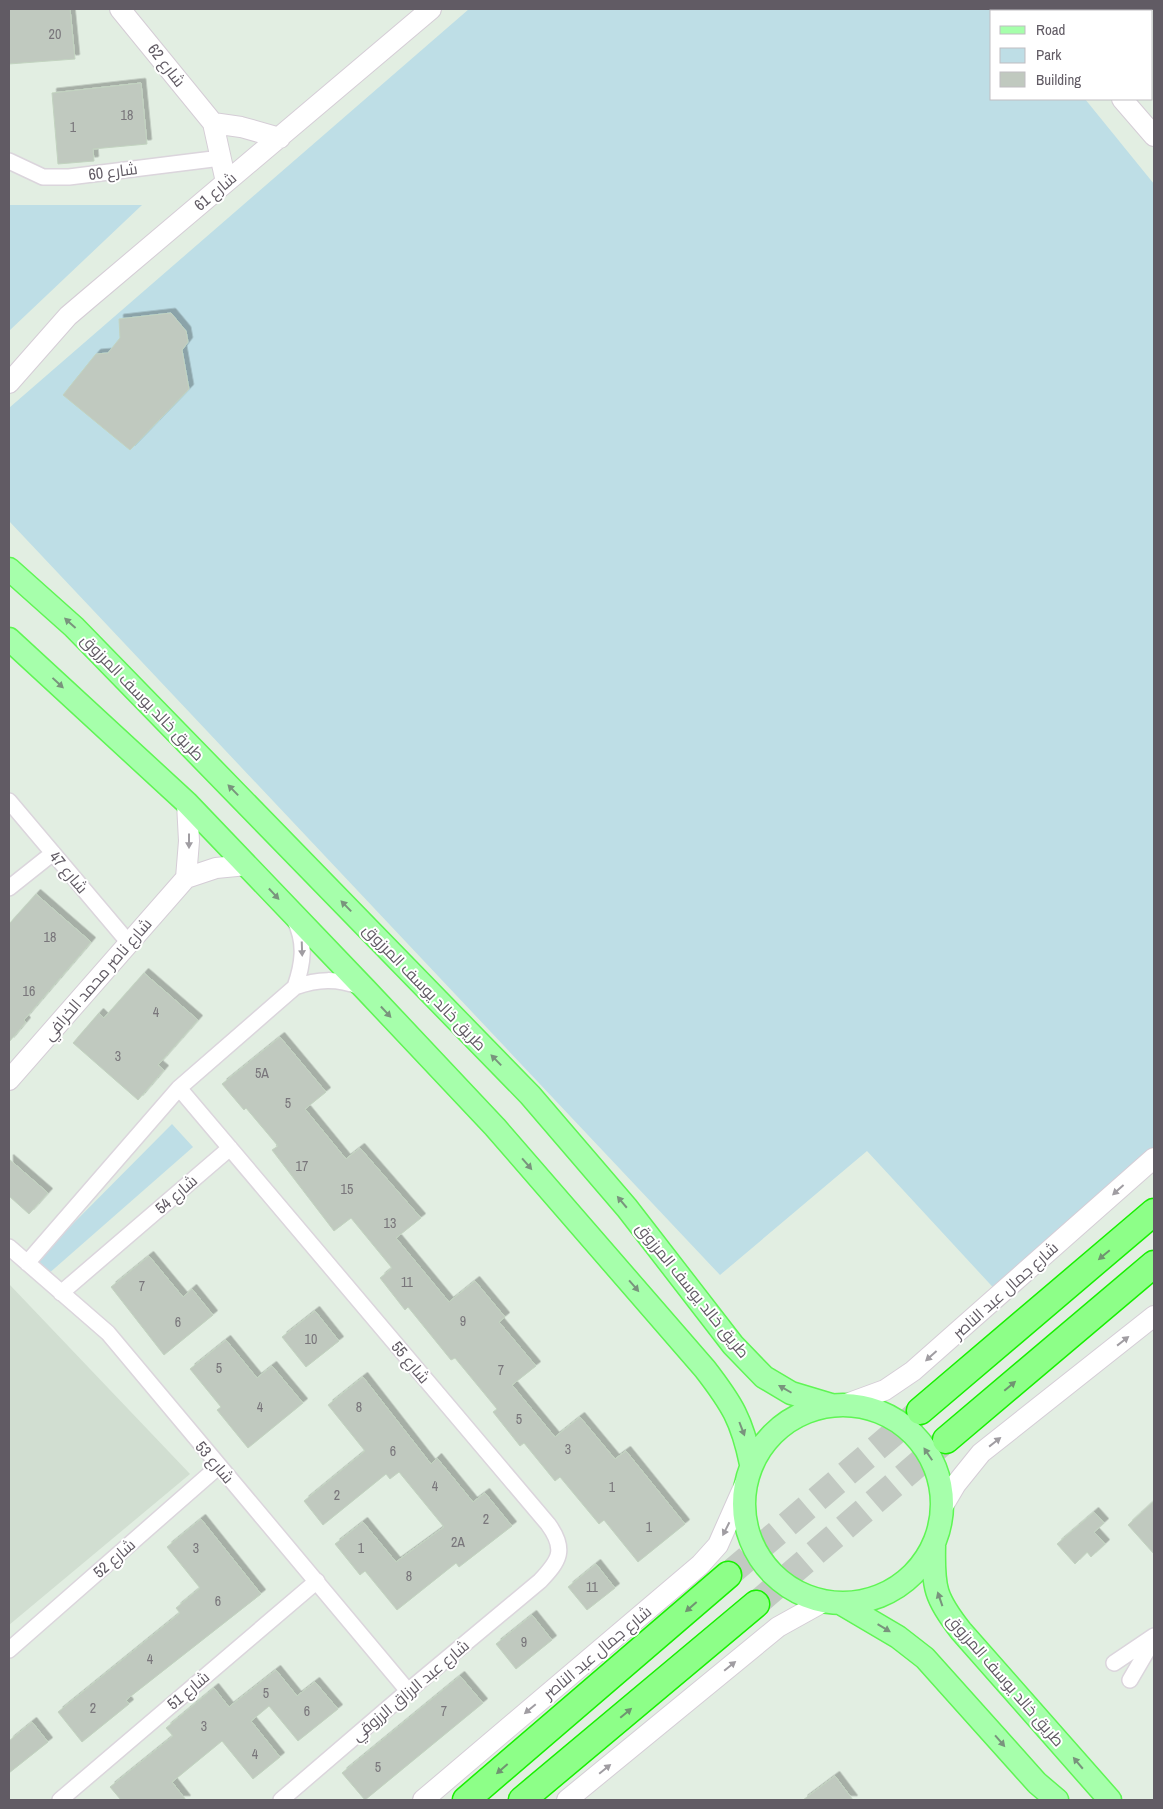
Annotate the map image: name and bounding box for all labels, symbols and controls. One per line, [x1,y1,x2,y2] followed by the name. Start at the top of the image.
[990,10,1153,100] legend
[1036,19,1065,40] text: Road
[49,25,61,43] house number: 20
[142,39,191,92] street label: شارع 62
[1036,44,1062,65] text: Park
[1036,69,1081,90] text: Building
[121,106,133,124] house number: 18
[70,118,77,136] house number: 1
[87,157,139,186] street label: شارع 60
[189,167,242,216] street label: شارع 61
[65,617,77,629] one-way arrow
[76,629,210,765] street label: طريق خالد يوسف المرزوق
[52,677,64,689] one-way arrow
[227,784,239,796] one-way arrow
[185,833,193,849] one-way arrow
[44,846,93,899] street label: شارع 47
[268,888,280,900] one-way arrow
[340,900,352,912] one-way arrow
[38,913,159,1047] street label: شارع ناصر محمد الخرافي
[358,919,492,1055] street label: طريق خالد يوسف المرزوق
[44,928,56,946] house number: 18
[298,942,306,958] one-way arrow
[23,982,35,1000] house number: 16
[153,1003,160,1021] house number: 4
[380,1005,392,1017] one-way arrow
[115,1047,121,1065] house number: 3
[490,1055,502,1067] one-way arrow
[255,1064,269,1082] house number: 5A
[285,1094,291,1112] house number: 5
[296,1157,308,1175] house number: 17
[521,1158,532,1170] one-way arrow
[150,1170,202,1219] street label: شارع 54
[341,1180,353,1198] house number: 15
[1112,1184,1124,1196] one-way arrow
[616,1197,628,1209] one-way arrow
[384,1214,396,1232] house number: 13
[631,1218,755,1362] street label: طريق خالد يوسف المرزوق
[947,1237,1063,1345] street label: شارع جمال عبد الناصر
[1098,1249,1110,1261] one-way arrow
[401,1273,414,1291] house number: 11
[139,1277,145,1295] house number: 7
[628,1280,639,1293] one-way arrow
[460,1312,466,1330] house number: 9
[175,1313,181,1331] house number: 6
[305,1330,317,1348] house number: 10
[1116,1335,1129,1346] one-way arrow
[386,1336,435,1389] street label: شارع 55
[925,1350,937,1362] one-way arrow
[216,1359,222,1377] house number: 5
[498,1361,504,1379] house number: 7
[1004,1381,1017,1392] one-way arrow
[779,1385,792,1394] one-way arrow
[257,1398,264,1416] house number: 4
[356,1398,362,1416] house number: 8
[516,1410,522,1428] house number: 5
[738,1422,746,1437] one-way arrow
[190,1436,239,1489] street label: شارع 53
[988,1436,1001,1447] one-way arrow
[565,1440,571,1458] house number: 3
[390,1442,396,1460] house number: 6
[923,1447,933,1461] one-way arrow
[432,1477,439,1495] house number: 4
[609,1478,616,1496] house number: 1
[334,1486,340,1504] house number: 2
[483,1510,489,1528] house number: 2
[646,1518,653,1536] house number: 1
[722,1522,730,1536] one-way arrow
[451,1533,465,1551] house number: 2A
[88,1534,140,1583] street label: شارع 52
[193,1539,199,1557] house number: 3
[358,1539,365,1557] house number: 1
[406,1567,412,1585] house number: 8
[586,1578,599,1596] house number: 11
[936,1591,944,1606] one-way arrow
[215,1592,221,1610] house number: 6
[537,1600,657,1705] street label: شارع جمال عبد الناصر
[685,1601,698,1612] one-way arrow
[942,1609,1070,1751] street label: طريق خالد يوسف المرزوق
[878,1624,891,1633] one-way arrow
[521,1633,527,1651] house number: 9
[346,1634,476,1748] street label: شارع عبد الرزاق الرزوقي
[147,1650,154,1668] house number: 4
[724,1661,737,1672] one-way arrow
[162,1666,215,1715] street label: شارع 51
[263,1684,269,1702] house number: 5
[90,1699,96,1717] house number: 2
[304,1702,310,1720] house number: 6
[441,1702,447,1720] house number: 7
[524,1703,536,1714] one-way arrow
[619,1707,632,1718] one-way arrow
[201,1717,207,1735] house number: 3
[994,1734,1006,1746] one-way arrow
[252,1745,259,1763] house number: 4
[1073,1757,1084,1770] one-way arrow
[375,1758,381,1776] house number: 5
[495,1764,508,1775] one-way arrow
[598,1764,611,1775] one-way arrow

